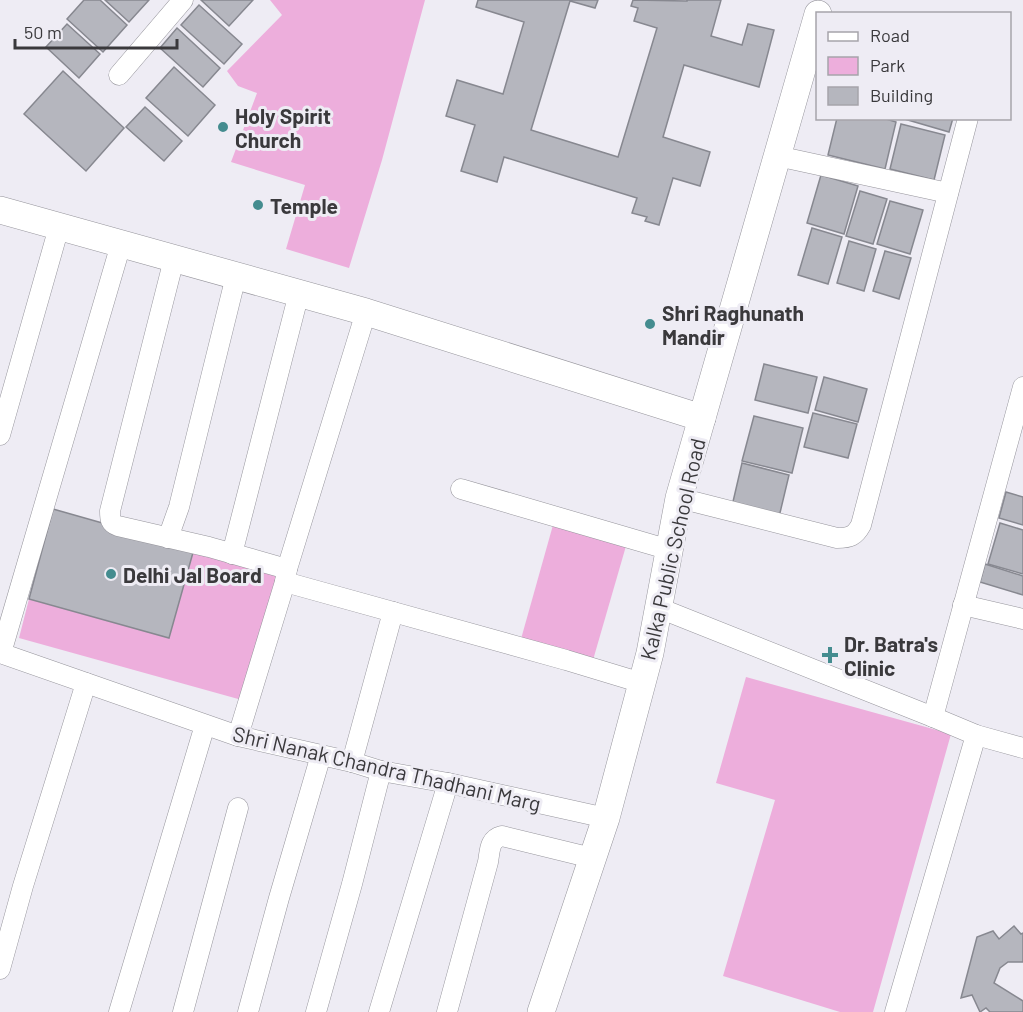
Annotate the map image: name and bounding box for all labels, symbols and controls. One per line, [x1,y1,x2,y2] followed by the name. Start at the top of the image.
[15,12,177,50] scale bar
[816,12,1011,120] legend
[24,21,62,43] text: 50 m
[870,24,910,46] text: Road
[870,54,905,76] text: Park
[870,84,933,106] text: Building
[235,103,331,152] place label: Holy Spirit Church
[216,120,230,134] marker: Holy Spirit Church
[270,193,338,218] place label: Temple
[251,198,265,212] marker: Temple
[662,300,804,349] place label: Shri Raghunath Mandir
[643,317,657,331] marker: Shri Raghunath Mandir
[634,436,710,662] street label: Kalka Public School Road
[123,562,262,587] place label: Delhi Jal Board
[104,567,118,581] marker: Delhi Jal Board
[844,631,938,680] place label: Dr. Batra's Clinic
[821,646,839,664] marker: Dr. Batra's Clinic
[231,720,543,816] street label: Shri Nanak Chandra Thadhani Marg

